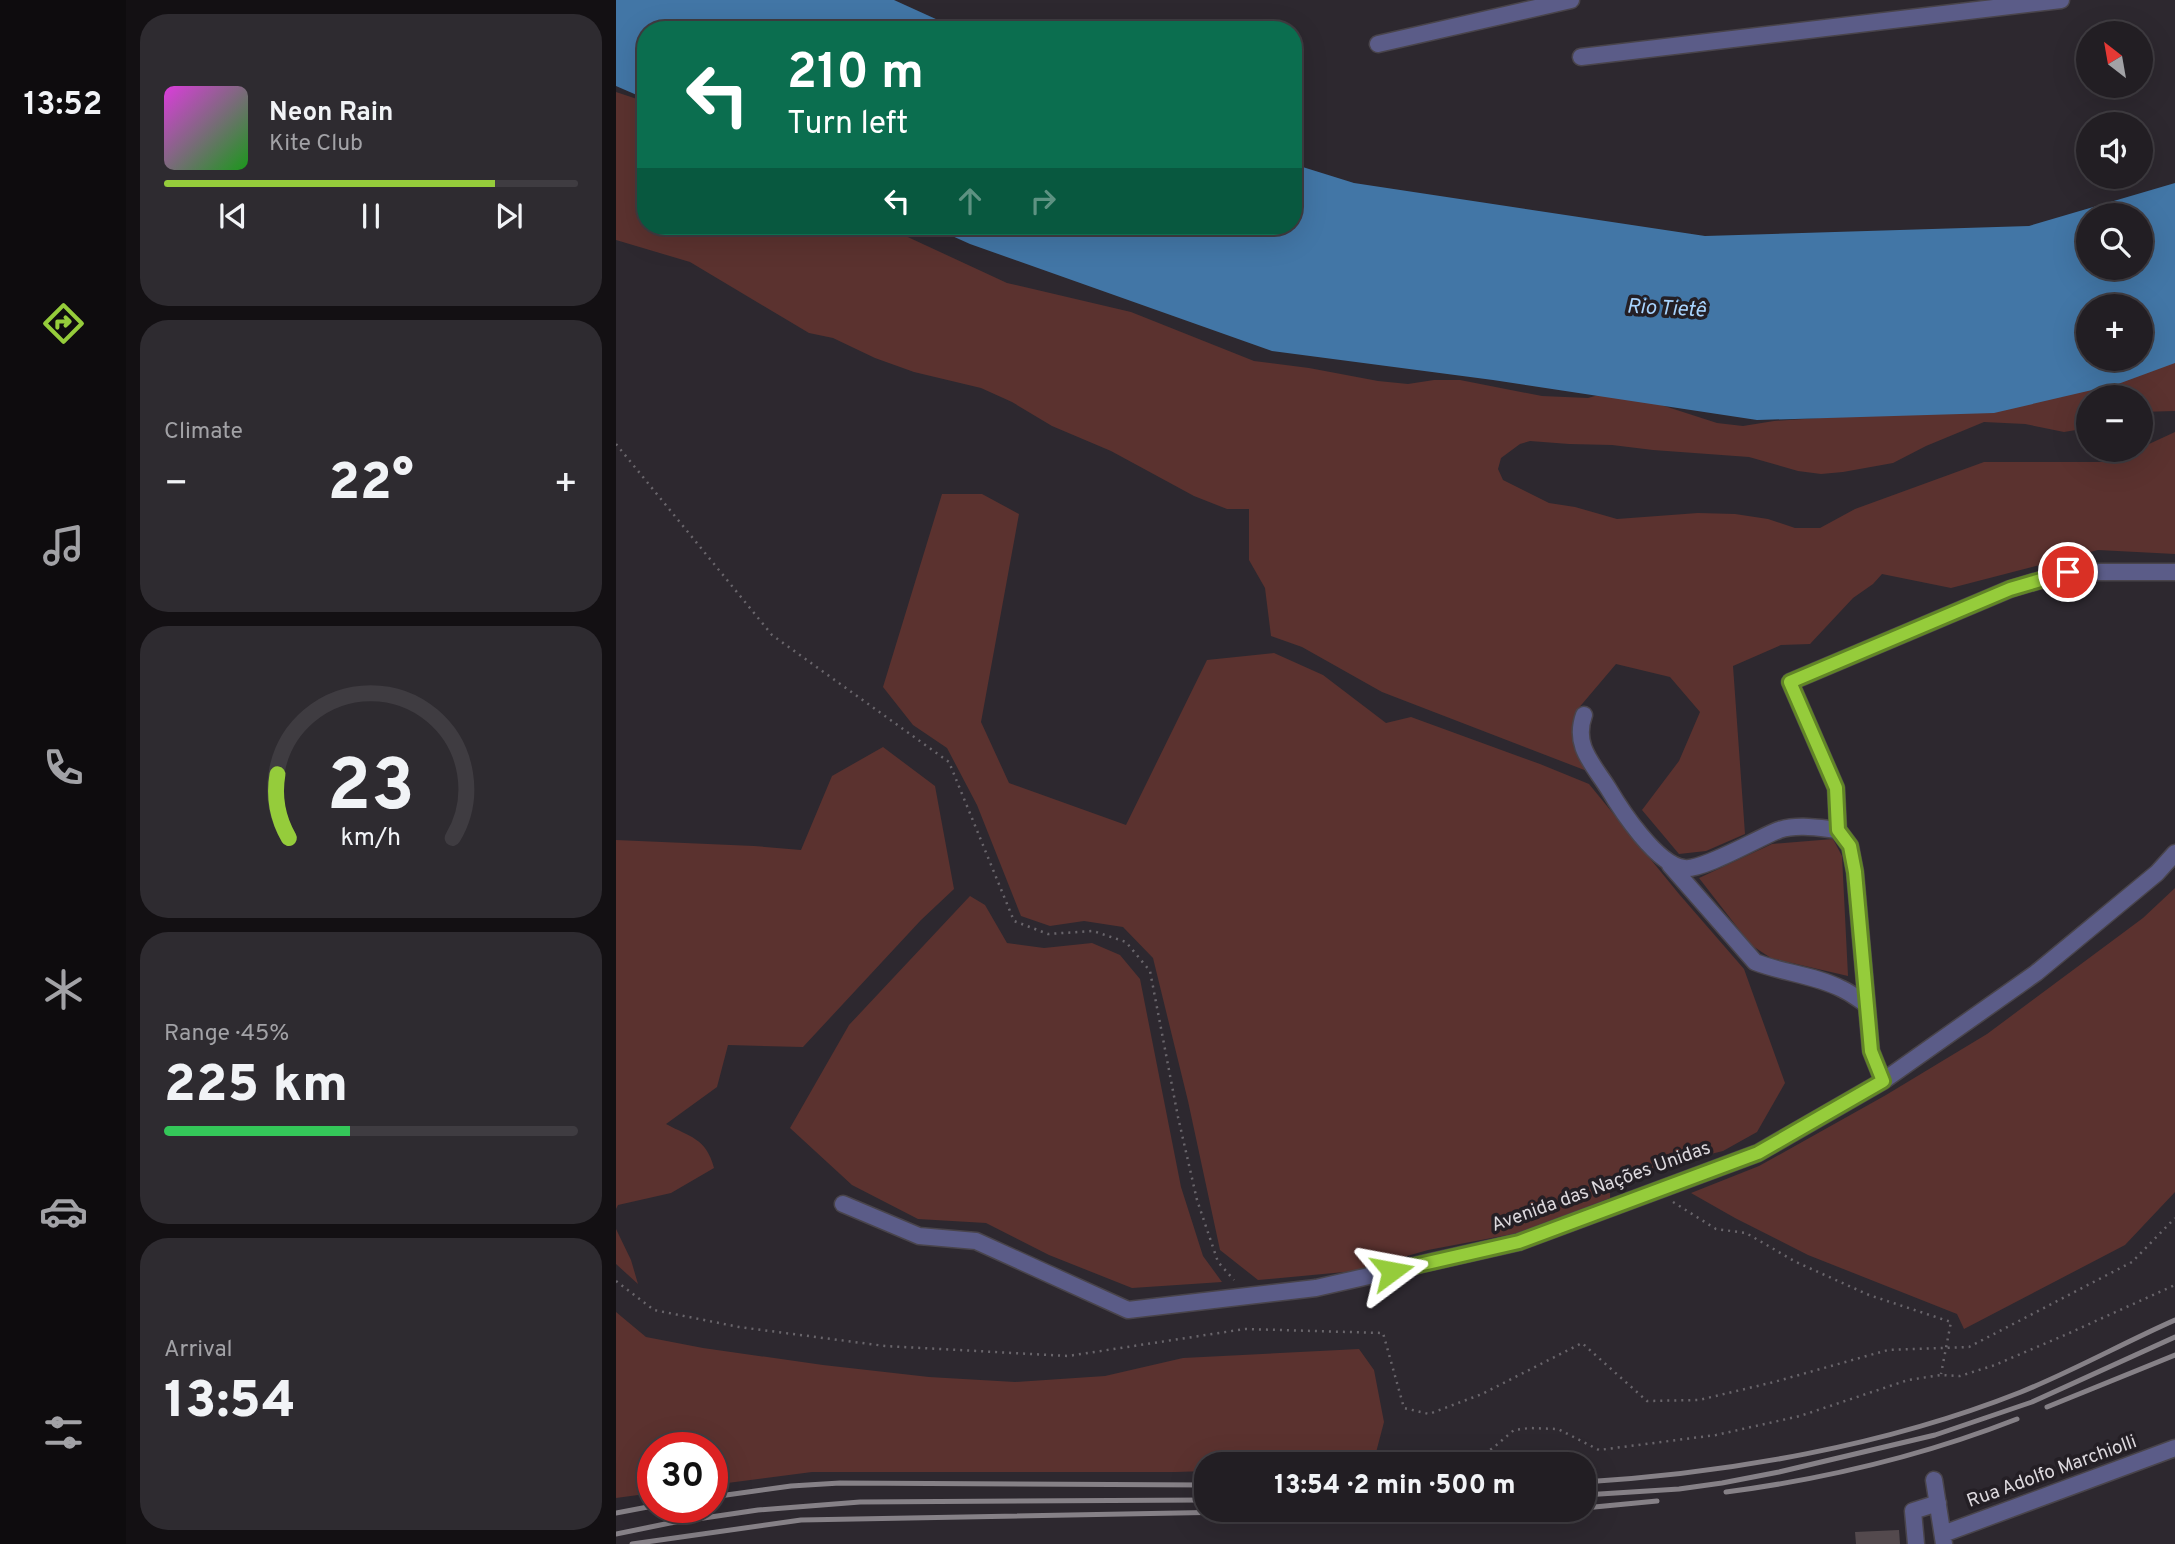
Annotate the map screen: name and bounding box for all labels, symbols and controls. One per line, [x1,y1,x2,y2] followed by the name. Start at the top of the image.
[2076,21,2152,98] north arrow
[2076,21,2153,462] map controls
[787,44,924,106] text: 210 m
[672,49,763,140] icon: left
[24,86,102,126] text: 13:52
[269,97,394,130] text: Neon Rain
[787,105,908,145] text: Turn left
[2076,112,2153,189] button: sound
[269,130,363,159] text: Kite Club
[878,182,916,220] icon: left
[951,182,989,220] icon: ahead
[1024,182,1062,220] icon: right
[214,197,252,235] icon: previous
[352,197,390,235] icon: pause
[490,197,528,235] icon: next
[2076,203,2153,280] button: search
[1626,293,1707,325] water label: Rio Tietê
[2076,294,2153,371] button: +
[39,299,88,348] icon: directions
[2076,385,2153,462] button: −
[164,418,243,447] text: Climate
[328,452,414,518] text: 22°
[164,461,189,510] text: −
[553,461,578,510] text: +
[39,521,88,570] icon: music
[2038,542,2098,602] pin
[2049,553,2087,591] icon: arrive
[39,743,88,792] icon: phone
[327,744,415,836] text: 23
[341,823,401,855] text: km/h
[39,965,88,1014] icon: climate
[164,1020,289,1049] text: Range · 45%
[164,1054,348,1120] text: 225 km
[1488,1136,1714,1238] street label: Avenida das Nações Unidas
[39,1187,88,1236] icon: car
[1355,1234,1429,1308] position arrow
[164,1336,233,1365] text: Arrival
[164,1370,296,1436] text: 13:54
[39,1408,88,1457] icon: filters
[1964,1430,2140,1514] street label: Rua Adolfo Marchiolli
[637,1432,728,1523] speed limit sign: 30
[1274,1470,1516,1503] text: 13:54 · 2 min · 500 m

